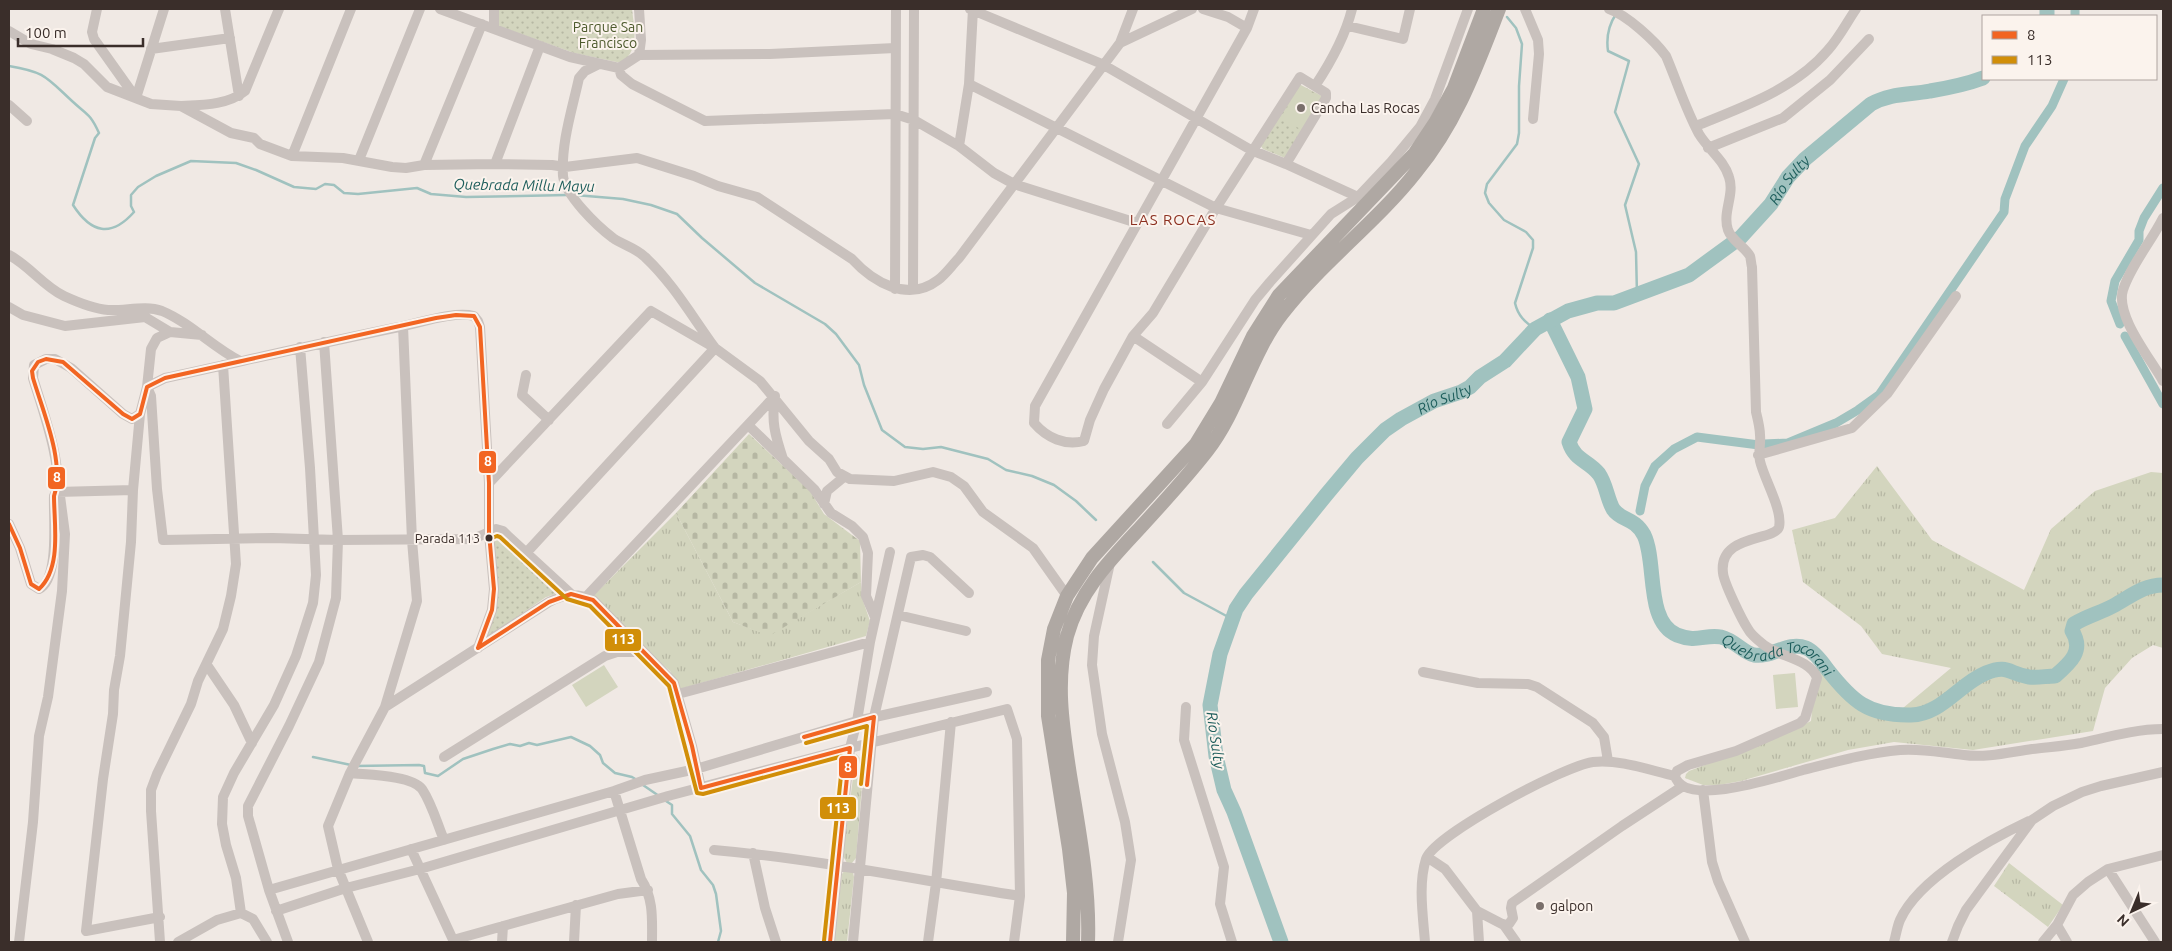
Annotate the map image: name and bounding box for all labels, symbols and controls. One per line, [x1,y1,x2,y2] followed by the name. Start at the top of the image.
[18,15,142,47] scale bar
[1982,15,2157,80] legend
[573,19,643,51] park label: Parque San Francisco
[25,24,67,41] text: 100 m
[2027,26,2035,43] text: 8
[2027,51,2052,68] text: 113
[1311,100,1420,116] place label: Cancha Las Rocas
[1295,102,1307,114] marker: Cancha Las Rocas
[1765,151,1813,207] water label: Río Sulty
[453,175,595,196] water label: Quebrada Millu Mayu
[1130,211,1216,228] district label: LAS ROCAS
[1414,379,1475,417] water label: Río Sulty
[478,450,497,474] line badge: 8
[484,453,492,469] text: 8
[47,466,66,490] line badge: 8
[53,469,61,485] text: 8
[415,531,480,545] place label: Parada 113
[484,533,494,543] marker: Parada 113
[604,628,642,652] line badge: 113
[1719,630,1838,680] water label: Quebrada Tocorani
[611,631,635,647] text: 113
[1204,710,1229,770] water label: Río Sulty
[838,755,858,779] line badge: 8
[844,759,852,775] text: 8
[819,796,857,820] line badge: 113
[826,800,850,816] text: 113
[2107,886,2157,936] north arrow
[1550,898,1593,914] place label: galpon
[1534,900,1546,912] marker: galpon
[2114,911,2132,930] text: N

